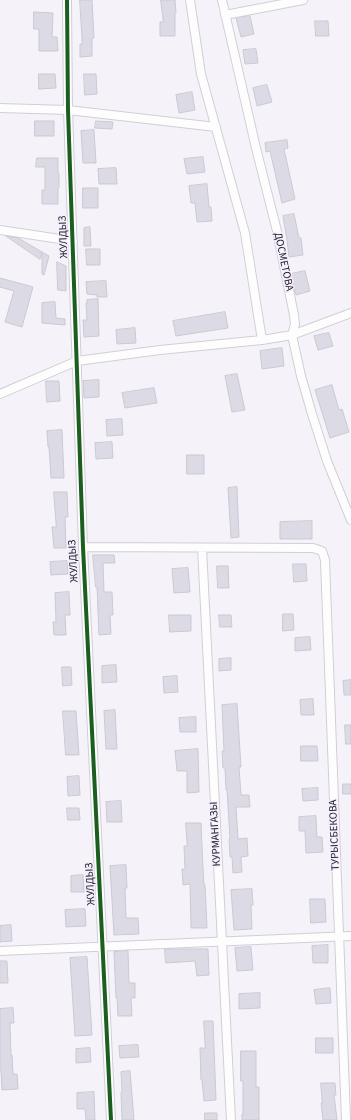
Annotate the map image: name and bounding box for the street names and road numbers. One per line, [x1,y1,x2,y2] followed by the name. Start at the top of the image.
[57,215,71,259] street label: ЖУЛДЫЗ
[270,231,296,293] street label: ДОСМЕТОВА
[66,539,82,583] street label: ЖУЛДЫЗ
[327,799,343,871] street label: ТУРЫСБЕКОВА
[208,801,224,867] street label: КУРМАНГАЗЫ
[83,862,99,906] street label: ЖУЛДЫЗ

